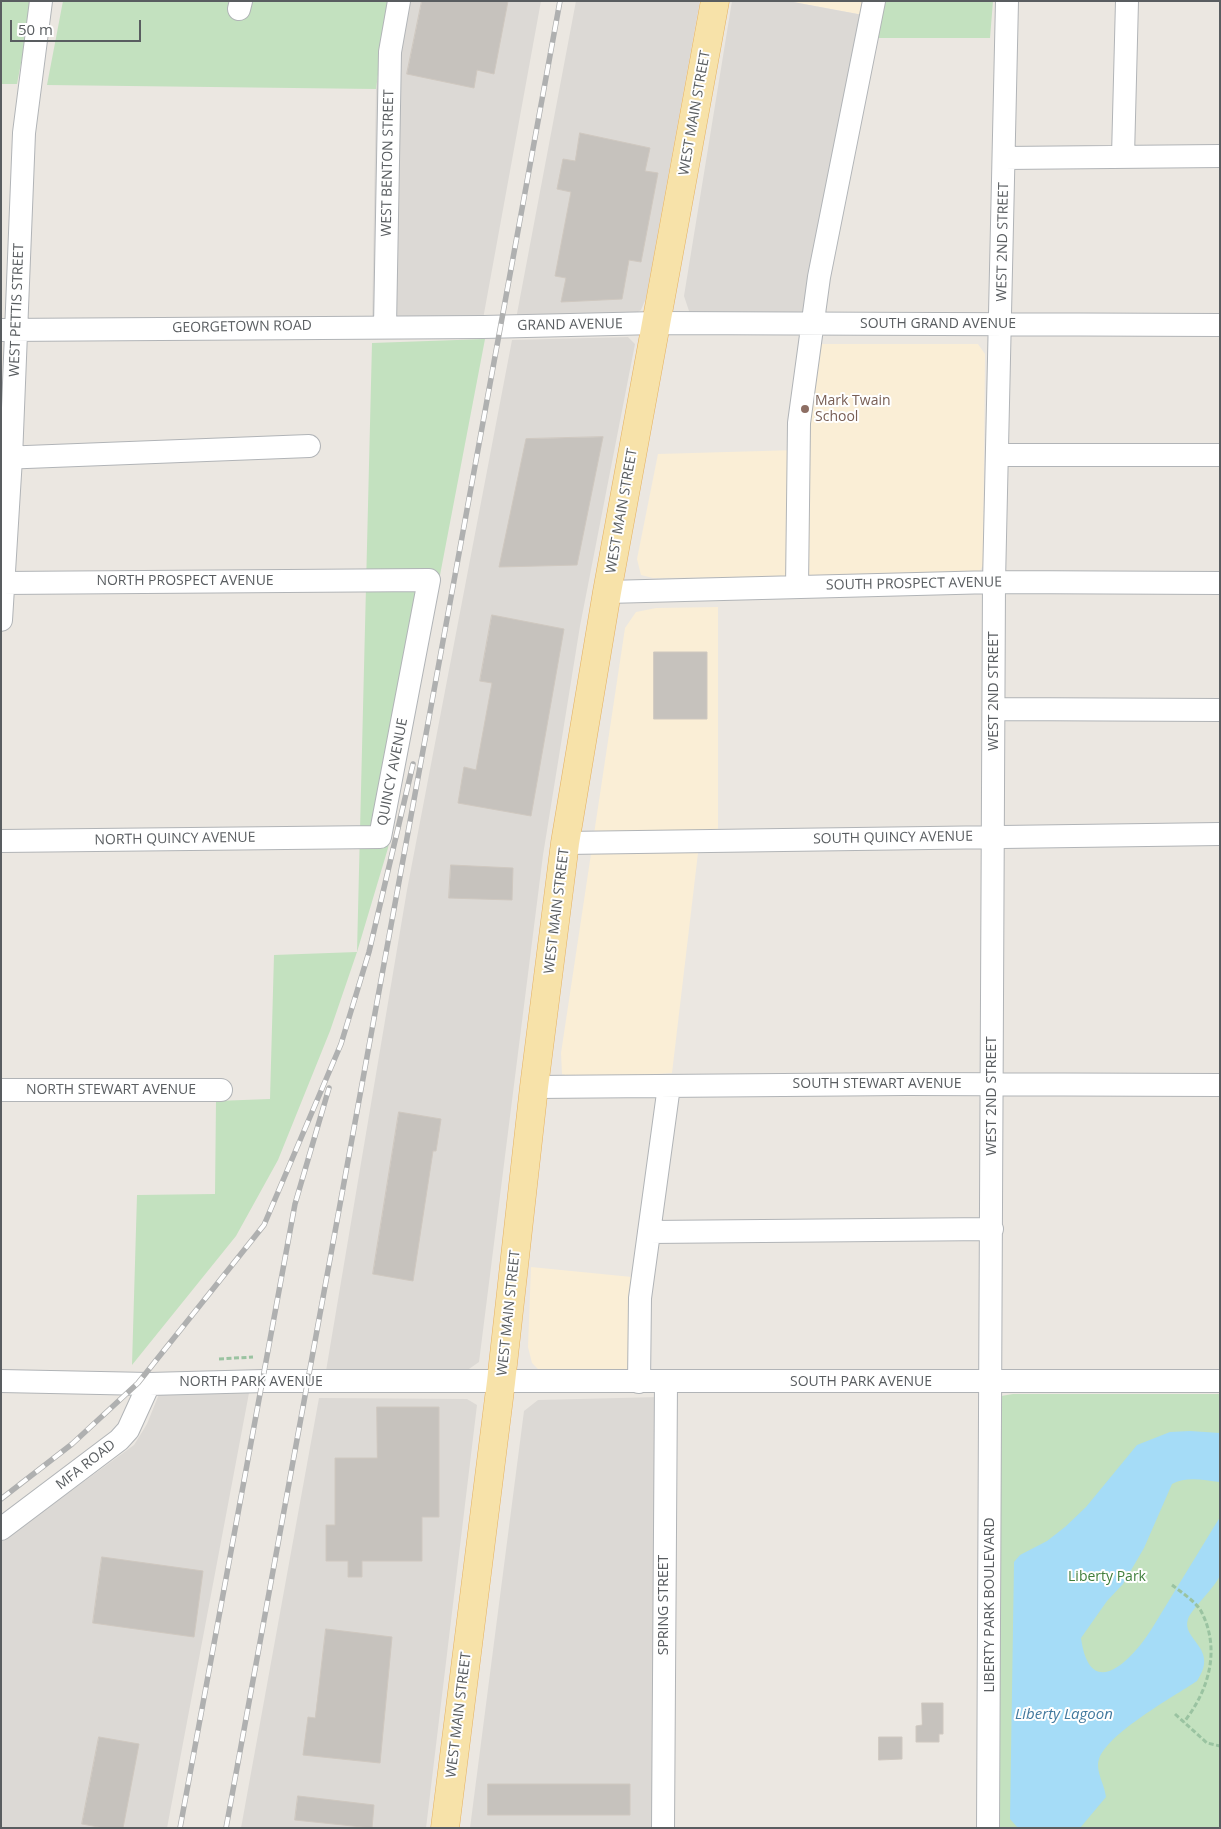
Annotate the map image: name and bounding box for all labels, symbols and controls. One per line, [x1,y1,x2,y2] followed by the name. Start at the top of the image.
[12,10,144,42] scale bar
[18,19,53,39] text: 50 m
[676,49,714,177] street label: WEST MAIN STREET
[378,89,398,237] street label: WEST BENTON STREET
[994,182,1012,302] street label: WEST 2ND STREET
[6,243,28,377] street label: WEST PETTIS STREET
[517,316,623,334] street label: GRAND AVENUE
[860,316,1016,332] street label: SOUTH GRAND AVENUE
[172,317,312,337] street label: GEORGETOWN ROAD
[815,393,891,426] place label: Mark Twain School
[799,403,811,415] marker: Mark Twain School
[603,447,641,575] street label: WEST MAIN STREET
[96,573,274,589] street label: NORTH PROSPECT AVENUE
[826,574,1002,594] street label: SOUTH PROSPECT AVENUE
[986,631,1002,751] street label: WEST 2ND STREET
[374,717,412,827] street label: QUINCY AVENUE
[813,828,973,848] street label: SOUTH QUINCY AVENUE
[94,829,256,849] street label: NORTH QUINCY AVENUE
[541,847,573,975] street label: WEST MAIN STREET
[984,1036,1000,1156] street label: WEST 2ND STREET
[793,1076,961,1092] street label: SOUTH STEWART AVENUE
[26,1082,196,1098] street label: NORTH STEWART AVENUE
[494,1249,524,1377] street label: WEST MAIN STREET
[179,1374,323,1390] street label: NORTH PARK AVENUE
[790,1374,932,1390] street label: SOUTH PARK AVENUE
[53,1437,119,1493] street label: MFA ROAD
[982,1517,998,1693] street label: LIBERTY PARK BOULEVARD
[656,1555,672,1655] street label: SPRING STREET
[1068,1569,1146,1585] park label: Liberty Park
[443,1651,475,1779] street label: WEST MAIN STREET
[1015,1706,1113,1724] water label: Liberty Lagoon

